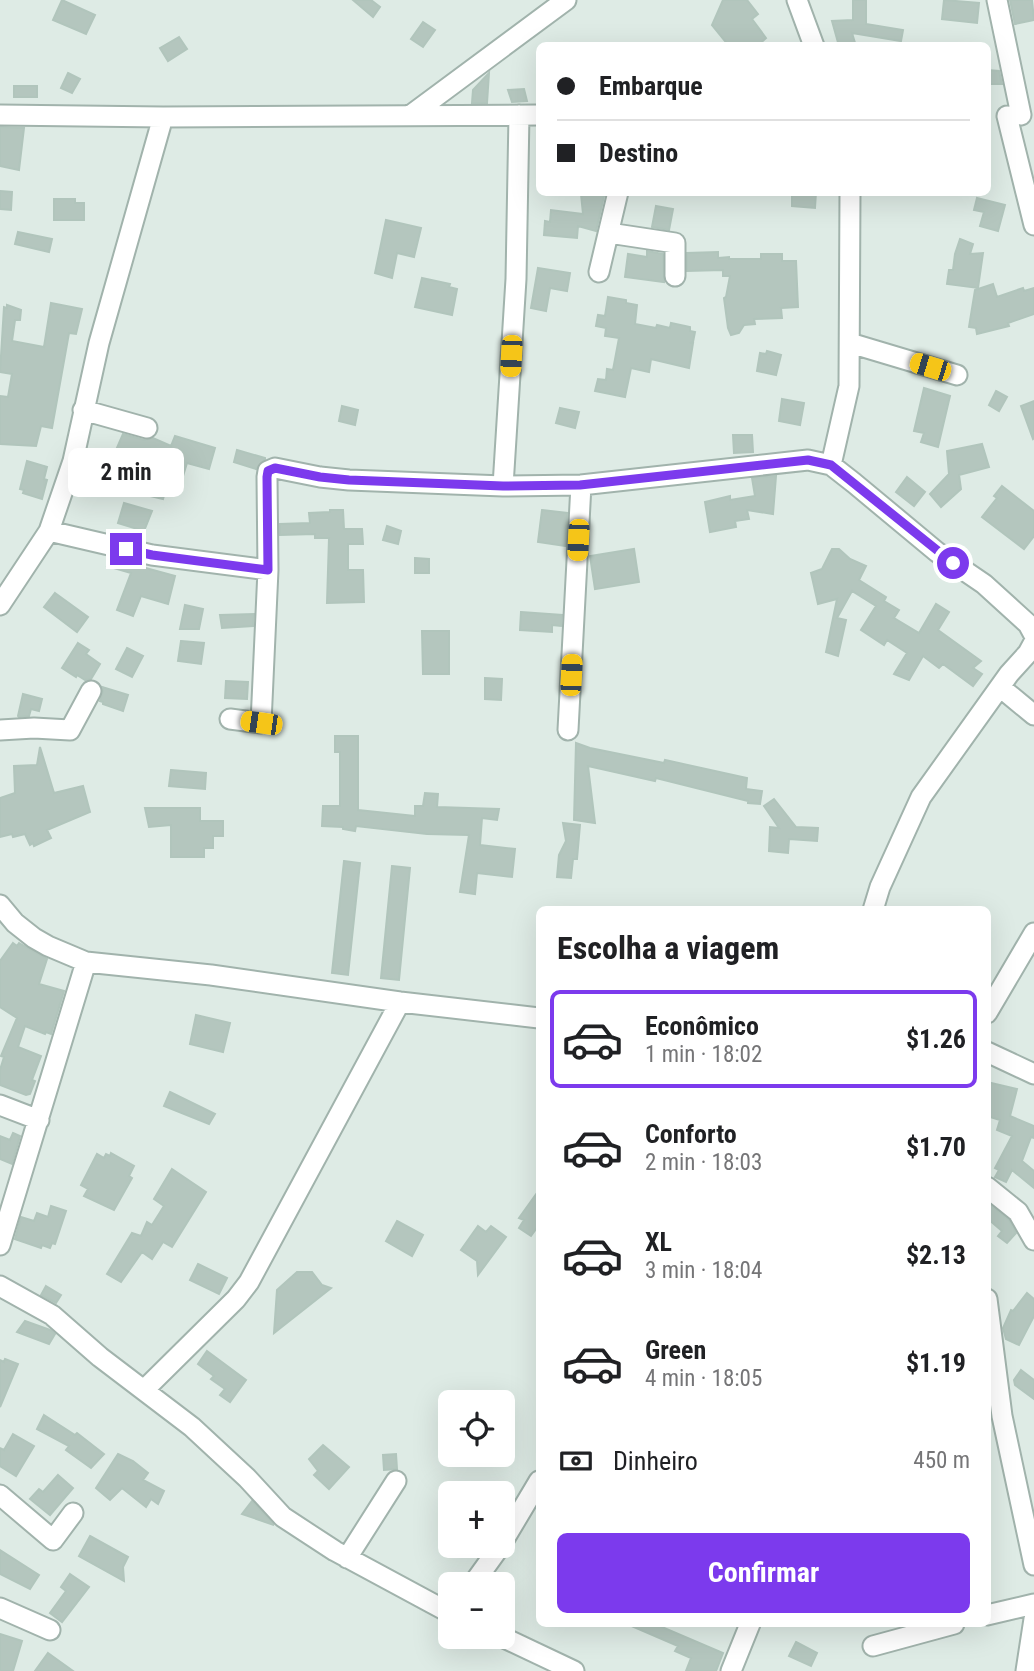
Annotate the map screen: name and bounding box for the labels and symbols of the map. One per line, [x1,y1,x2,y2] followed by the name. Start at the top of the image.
[500,334,523,378] car
[907,351,954,383] car
[68,448,184,496] callout: 2 min
[567,518,590,562] car
[110,533,142,565] route end
[937,547,969,579] route start
[560,653,583,697] car
[239,710,284,736] car

